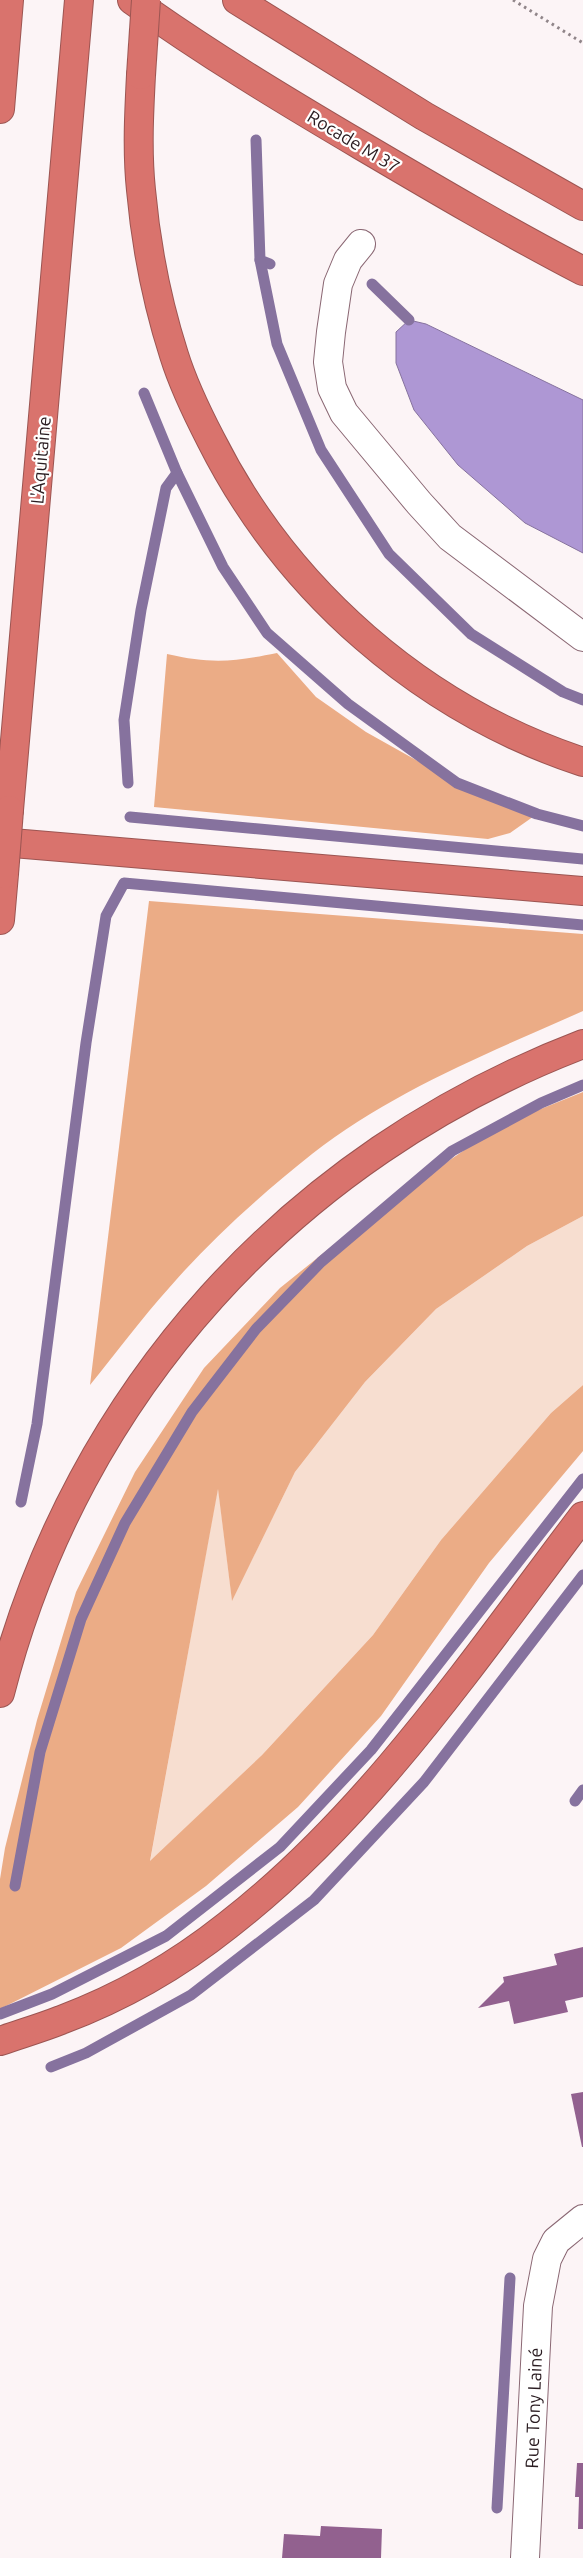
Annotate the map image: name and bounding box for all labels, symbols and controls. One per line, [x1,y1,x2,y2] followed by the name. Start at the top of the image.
[304,106,404,176] street label: Rocade M 37
[26,415,54,505] street label: L'Aquitaine
[521,2347,545,2469] street label: Rue Tony Lainé

